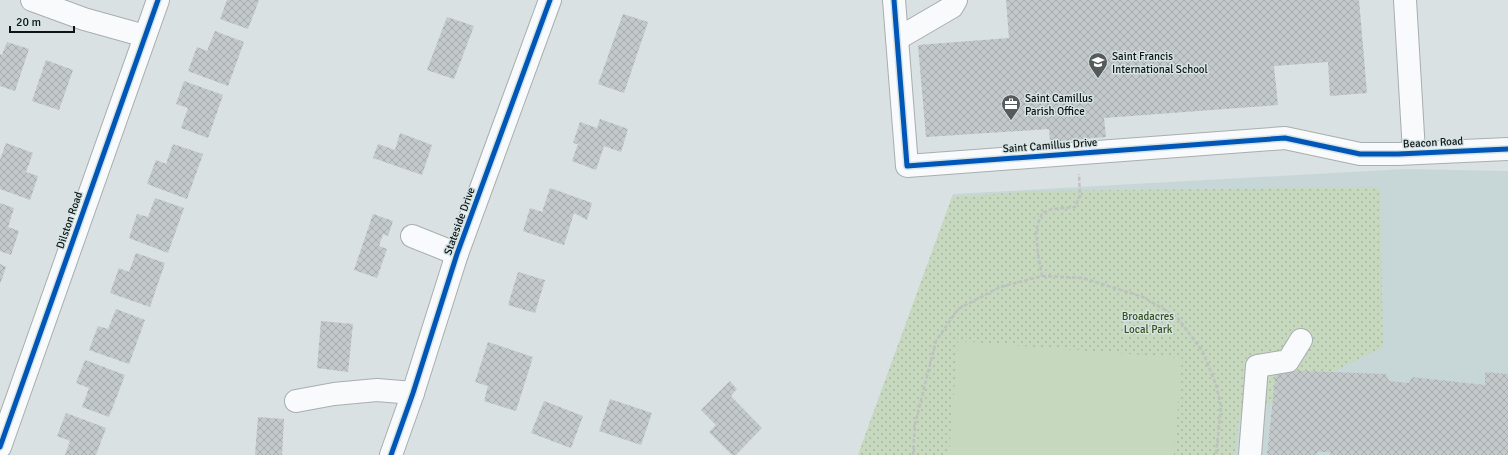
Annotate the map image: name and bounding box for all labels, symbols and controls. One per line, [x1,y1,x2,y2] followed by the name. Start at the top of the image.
[10,8,74,34] scale bar
[16,15,41,30] text: 20 m
[1112,50,1208,76] place label: Saint Francis International School
[1087,51,1109,79] school or university icon: Saint Francis International School
[1025,92,1093,118] place label: Saint Camillus Parish Office
[1000,93,1022,121] office icon: Saint Camillus Parish Office
[1402,134,1464,151] street label: Beacon Road
[1002,136,1098,155] street label: Saint Camillus Drive
[441,186,478,257] street label: Stateside Drive
[54,190,85,250] street label: Dilston Road
[1122,310,1174,336] park label: Broadacres Local Park

